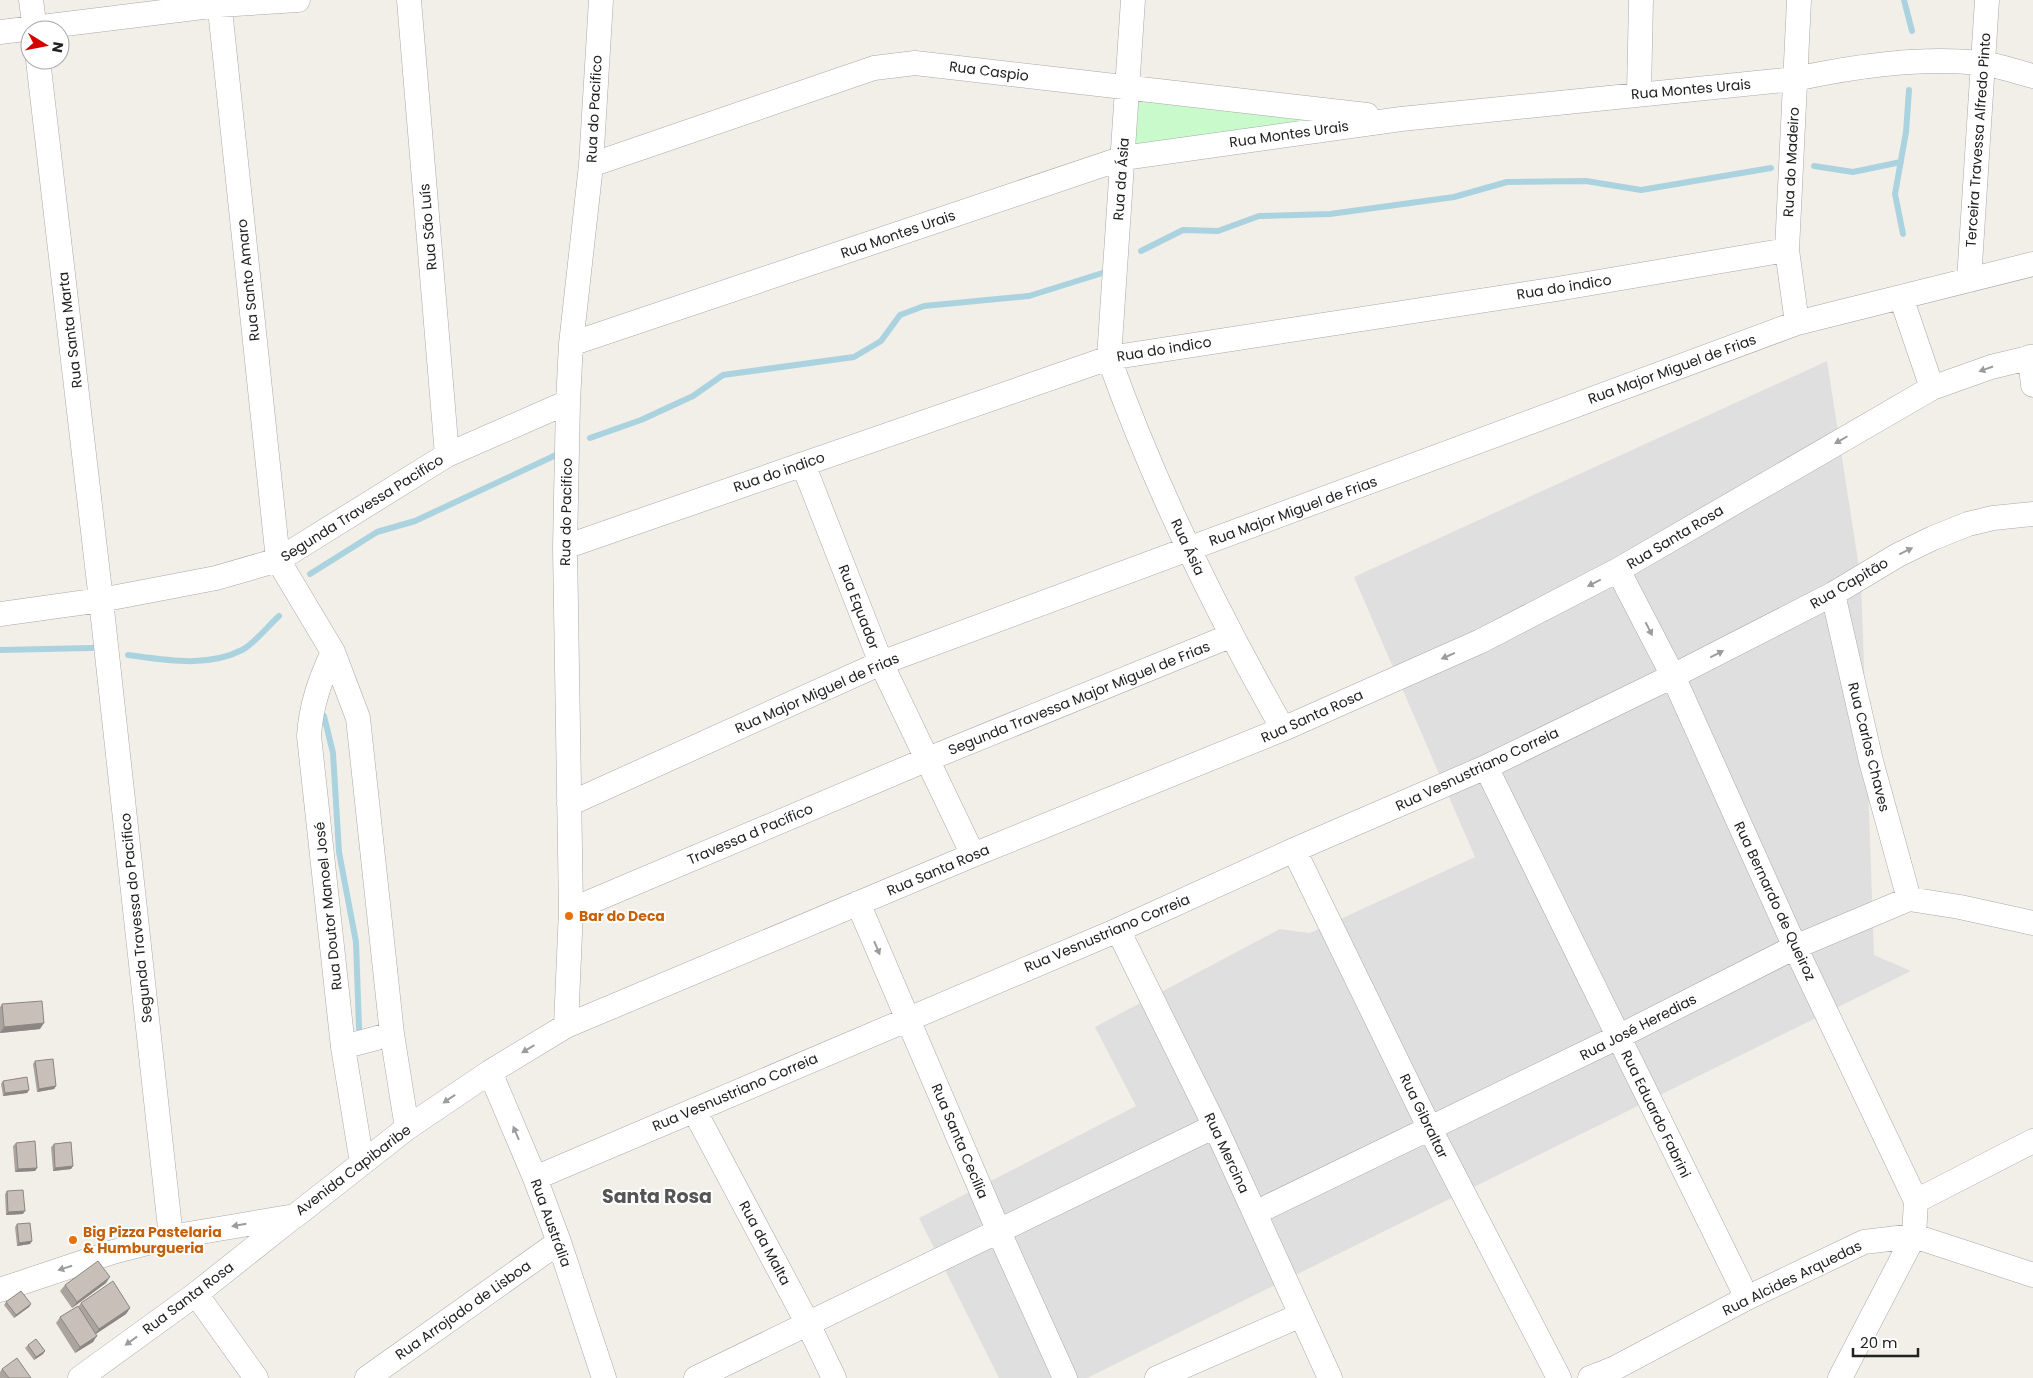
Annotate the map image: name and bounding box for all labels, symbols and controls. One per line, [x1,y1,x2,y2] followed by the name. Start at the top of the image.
[20,20,70,70] north arrow
[1961,32,1995,248] street label: Terceira Travessa Alfredo Pinto
[47,40,69,54] text: N
[581,55,607,163] street label: Rua do Pacifico
[948,56,1030,86] street label: Rua Caspio
[1630,74,1752,104] street label: Rua Montes Urais
[1778,106,1804,218] street label: Rua do Madeiro
[1228,116,1350,152] street label: Rua Montes Urais
[1108,137,1134,221] street label: Rua da Ásia
[414,183,442,271] street label: Rua São Luís
[838,205,958,263] street label: Rua Montes Urais
[232,218,264,342] street label: Rua Santo Amaro
[1515,270,1613,304] street label: Rua do indico
[53,271,87,389] street label: Rua Santa Marta
[1585,329,1759,409] street label: Rua Major Miguel de Frias
[1115,332,1213,366] street label: Rua do indico
[1978,365,1993,373] one-way arrow
[1834,436,1847,445] one-way arrow
[731,447,827,497] street label: Rua do indico
[277,450,447,566] street label: Segunda Travessa Pacifico
[555,458,577,566] street label: Rua do Pacifico
[1206,471,1380,551] street label: Rua Major Miguel de Frias
[1623,500,1727,574] street label: Rua Santa Rosa
[1166,515,1210,579] street label: Rua Ásia
[1899,547,1913,555] one-way arrow
[1806,552,1892,614] street label: Rua Capitão
[834,562,884,652] street label: Rua Equador
[1587,579,1601,587] one-way arrow
[1645,622,1653,636] one-way arrow
[945,636,1213,760] street label: Segunda Travessa Major Miguel de Frias
[732,648,902,738] street label: Rua Major Miguel de Frias
[1710,650,1724,658] one-way arrow
[1441,652,1455,660] one-way arrow
[1843,680,1895,814] street label: Rua Carlos Chaves
[1258,685,1366,747] street label: Rua Santa Rosa
[1392,722,1562,816] street label: Rua Vesnustriano Correia
[684,798,816,870] street label: Travessa d Pacífico
[115,812,157,1024] street label: Segunda Travessa do Pacifico
[1729,818,1821,984] street label: Rua Bernardo de Queiroz
[309,821,347,991] street label: Rua Doutor Manoel José
[884,839,992,901] street label: Rua Santa Rosa
[1021,889,1193,977] street label: Rua Vesnustriano Correia
[579,906,665,926] place label: Bar do Deca
[563,910,575,922] marker: Bar do Deca
[874,941,882,955] one-way arrow
[1576,989,1700,1065] street label: Rua José Heredias
[521,1044,534,1053] one-way arrow
[1616,1047,1696,1181] street label: Rua Eduardo Fabrini
[649,1048,821,1136] street label: Rua Vesnustriano Correia
[1395,1070,1453,1162] street label: Rua Gibraltar
[927,1080,993,1202] street label: Rua Santa Cecília
[443,1094,456,1104] one-way arrow
[1200,1109,1254,1197] street label: Rua Mercina
[291,1120,415,1220] street label: Avenida Capibaribe
[511,1126,519,1140] one-way arrow
[526,1176,576,1270] street label: Rua Austrália
[602,1183,712,1210] district label: Santa Rosa
[734,1197,796,1289] street label: Rua da Malta
[83,1222,222,1258] place label: Big Pizza Pastelaria & Humburgueria
[231,1222,247,1230] one-way arrow
[67,1234,79,1246] marker: Big Pizza Pastelaria & Humburgueria
[1719,1236,1865,1320] street label: Rua Alcides Arquedas
[391,1256,535,1364] street label: Rua Arrojado de Lisboa
[138,1257,238,1339] street label: Rua Santa Rosa
[57,1264,72,1272] one-way arrow
[1853,1326,1918,1358] scale bar
[1860,1332,1898,1353] text: 20 m
[124,1336,138,1346] one-way arrow

